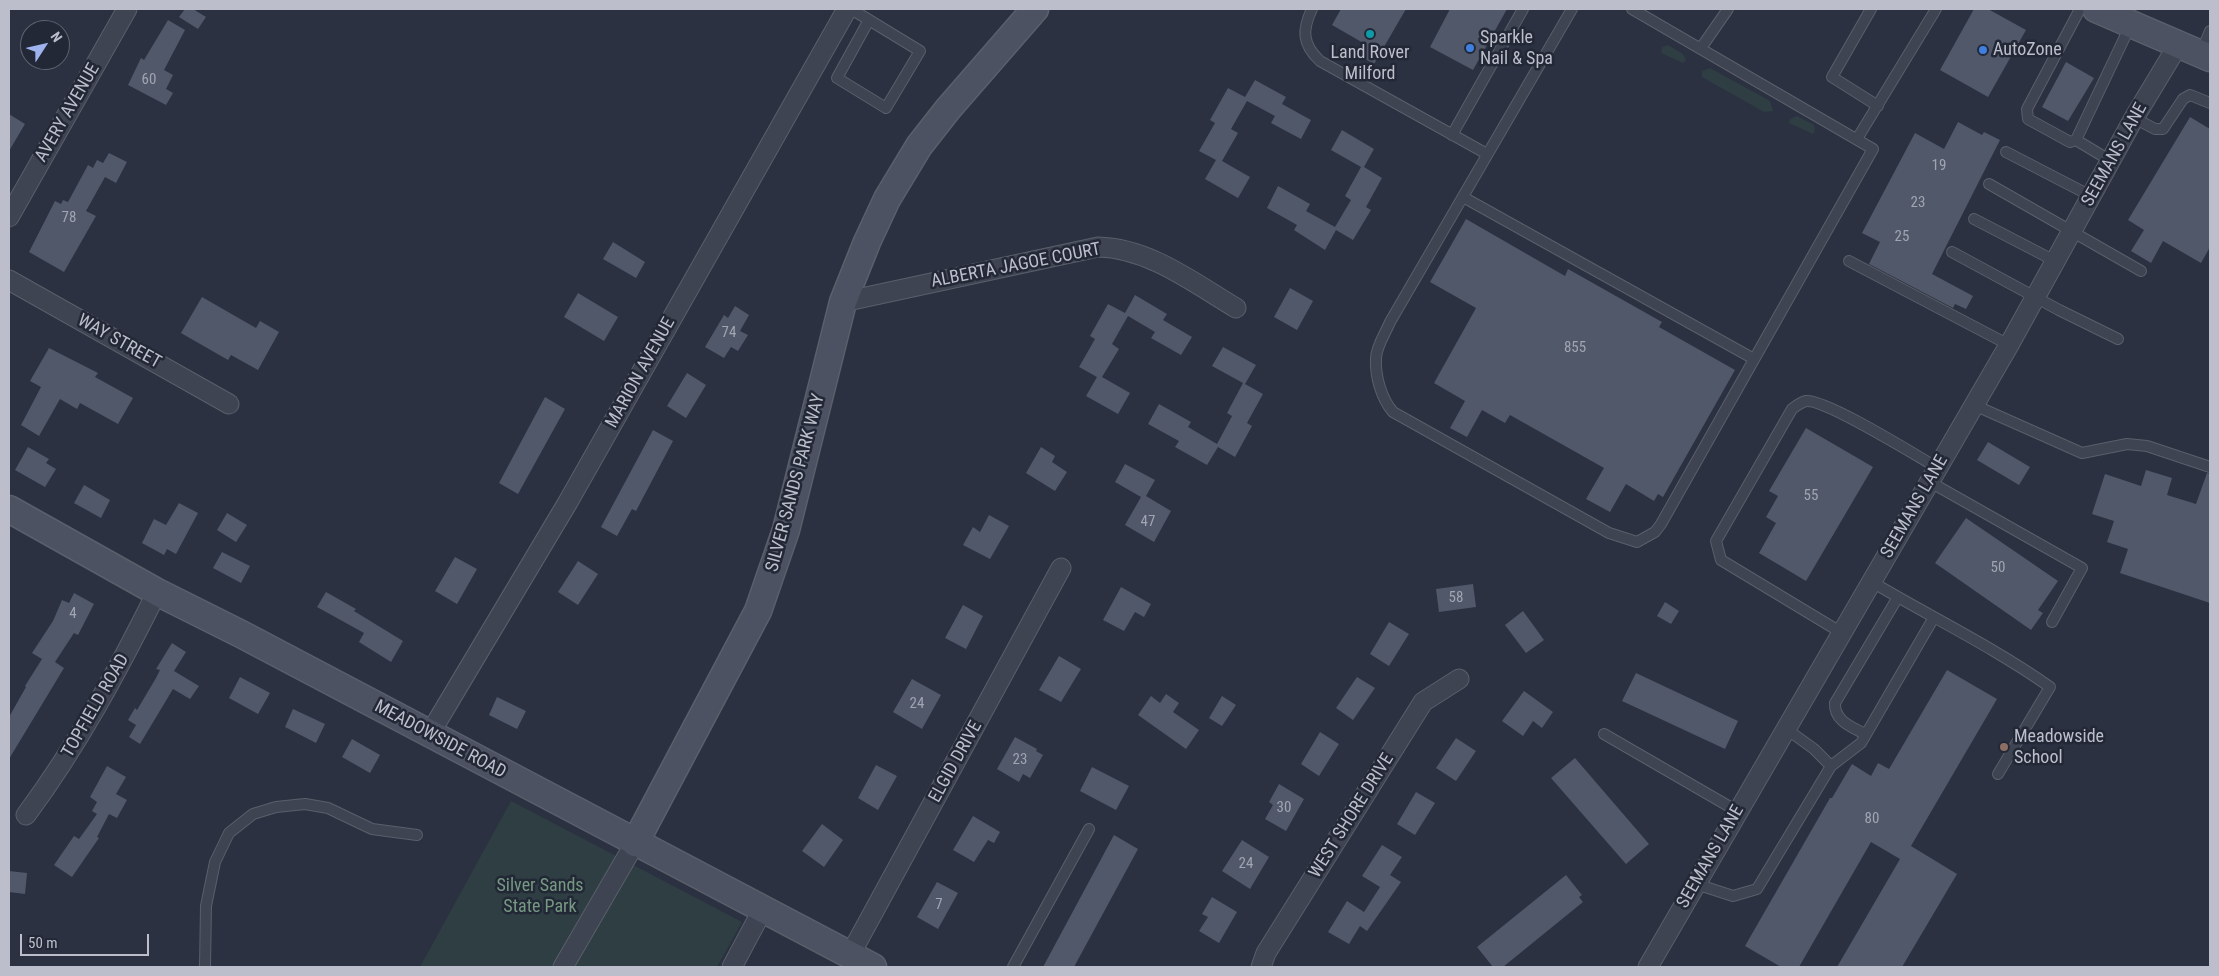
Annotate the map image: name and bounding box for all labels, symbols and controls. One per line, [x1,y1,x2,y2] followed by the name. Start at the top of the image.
[20,20,70,70] north arrow
[1480,27,1553,70] place label: Sparkle Nail & Spa
[1364,28,1376,40] marker: Land Rover Milford
[47,29,65,45] text: N
[1993,39,2062,61] place label: AutoZone
[1331,42,1409,84] place label: Land Rover Milford
[1464,42,1476,54] marker: Sparkle Nail & Spa
[1977,44,1989,56] marker: AutoZone
[31,60,105,166] street label: AVERY AVENUE
[142,71,156,89] house number: 60
[2078,99,2152,211] street label: SEEMANS LANE
[1932,157,1946,175] house number: 19
[1911,194,1925,212] house number: 23
[62,209,76,227] house number: 78
[1895,228,1909,246] house number: 25
[929,239,1103,293] street label: ALBERTA JAGOE COURT
[73,310,165,374] street label: WAY STREET
[602,314,680,432] street label: MARION AVENUE
[722,324,736,342] house number: 74
[1564,339,1586,357] house number: 855
[762,392,830,574] street label: SILVER SANDS PARK WAY
[1877,452,1953,562] street label: SEEMANS LANE
[1804,487,1818,505] house number: 55
[1141,513,1155,531] house number: 47
[1991,559,2005,577] house number: 50
[1449,589,1463,607] house number: 58
[69,605,77,623] house number: 4
[58,650,134,762] street label: TOPFIELD ROAD
[910,695,924,713] house number: 24
[371,696,509,784] street label: MEADOWSIDE ROAD
[925,717,987,807] street label: ELGID DRIVE
[2014,726,2104,769] place label: Meadowside School
[1998,741,2010,753] marker: Meadowside School
[1305,750,1399,882] street label: WEST SHORE DRIVE
[1013,751,1027,769] house number: 23
[1277,799,1291,817] house number: 30
[1673,802,1749,912] street label: SEEMANS LANE
[1865,810,1879,828] house number: 80
[1239,855,1253,873] house number: 24
[496,875,584,918] park label: Silver Sands State Park
[935,896,943,914] house number: 7
[22,924,151,956] scale bar
[28,934,58,952] text: 50 m

